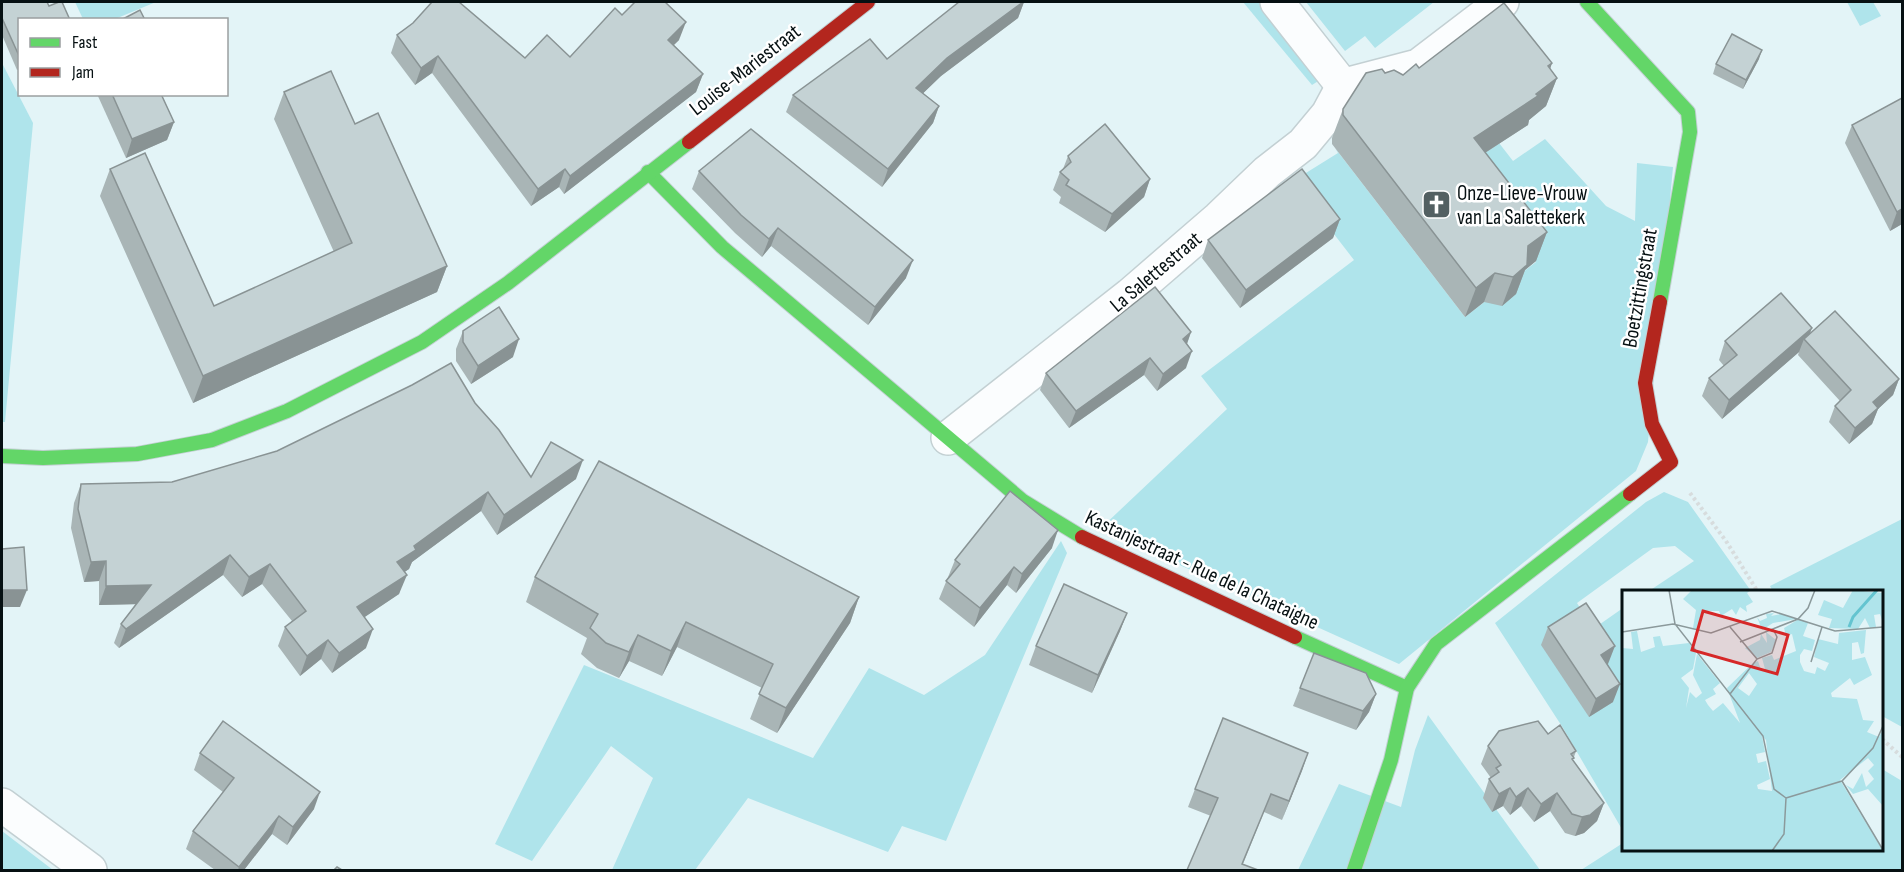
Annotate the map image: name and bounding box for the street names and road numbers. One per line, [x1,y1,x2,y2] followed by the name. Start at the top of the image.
[685,19,805,121] street label: Louise-Mariestraat
[1105,226,1207,318] street label: La Salettestraat
[1617,226,1663,350] street label: Boetzittingstraat
[1081,505,1323,635] street label: Kastanjestraat - Rue de la Chataigne

